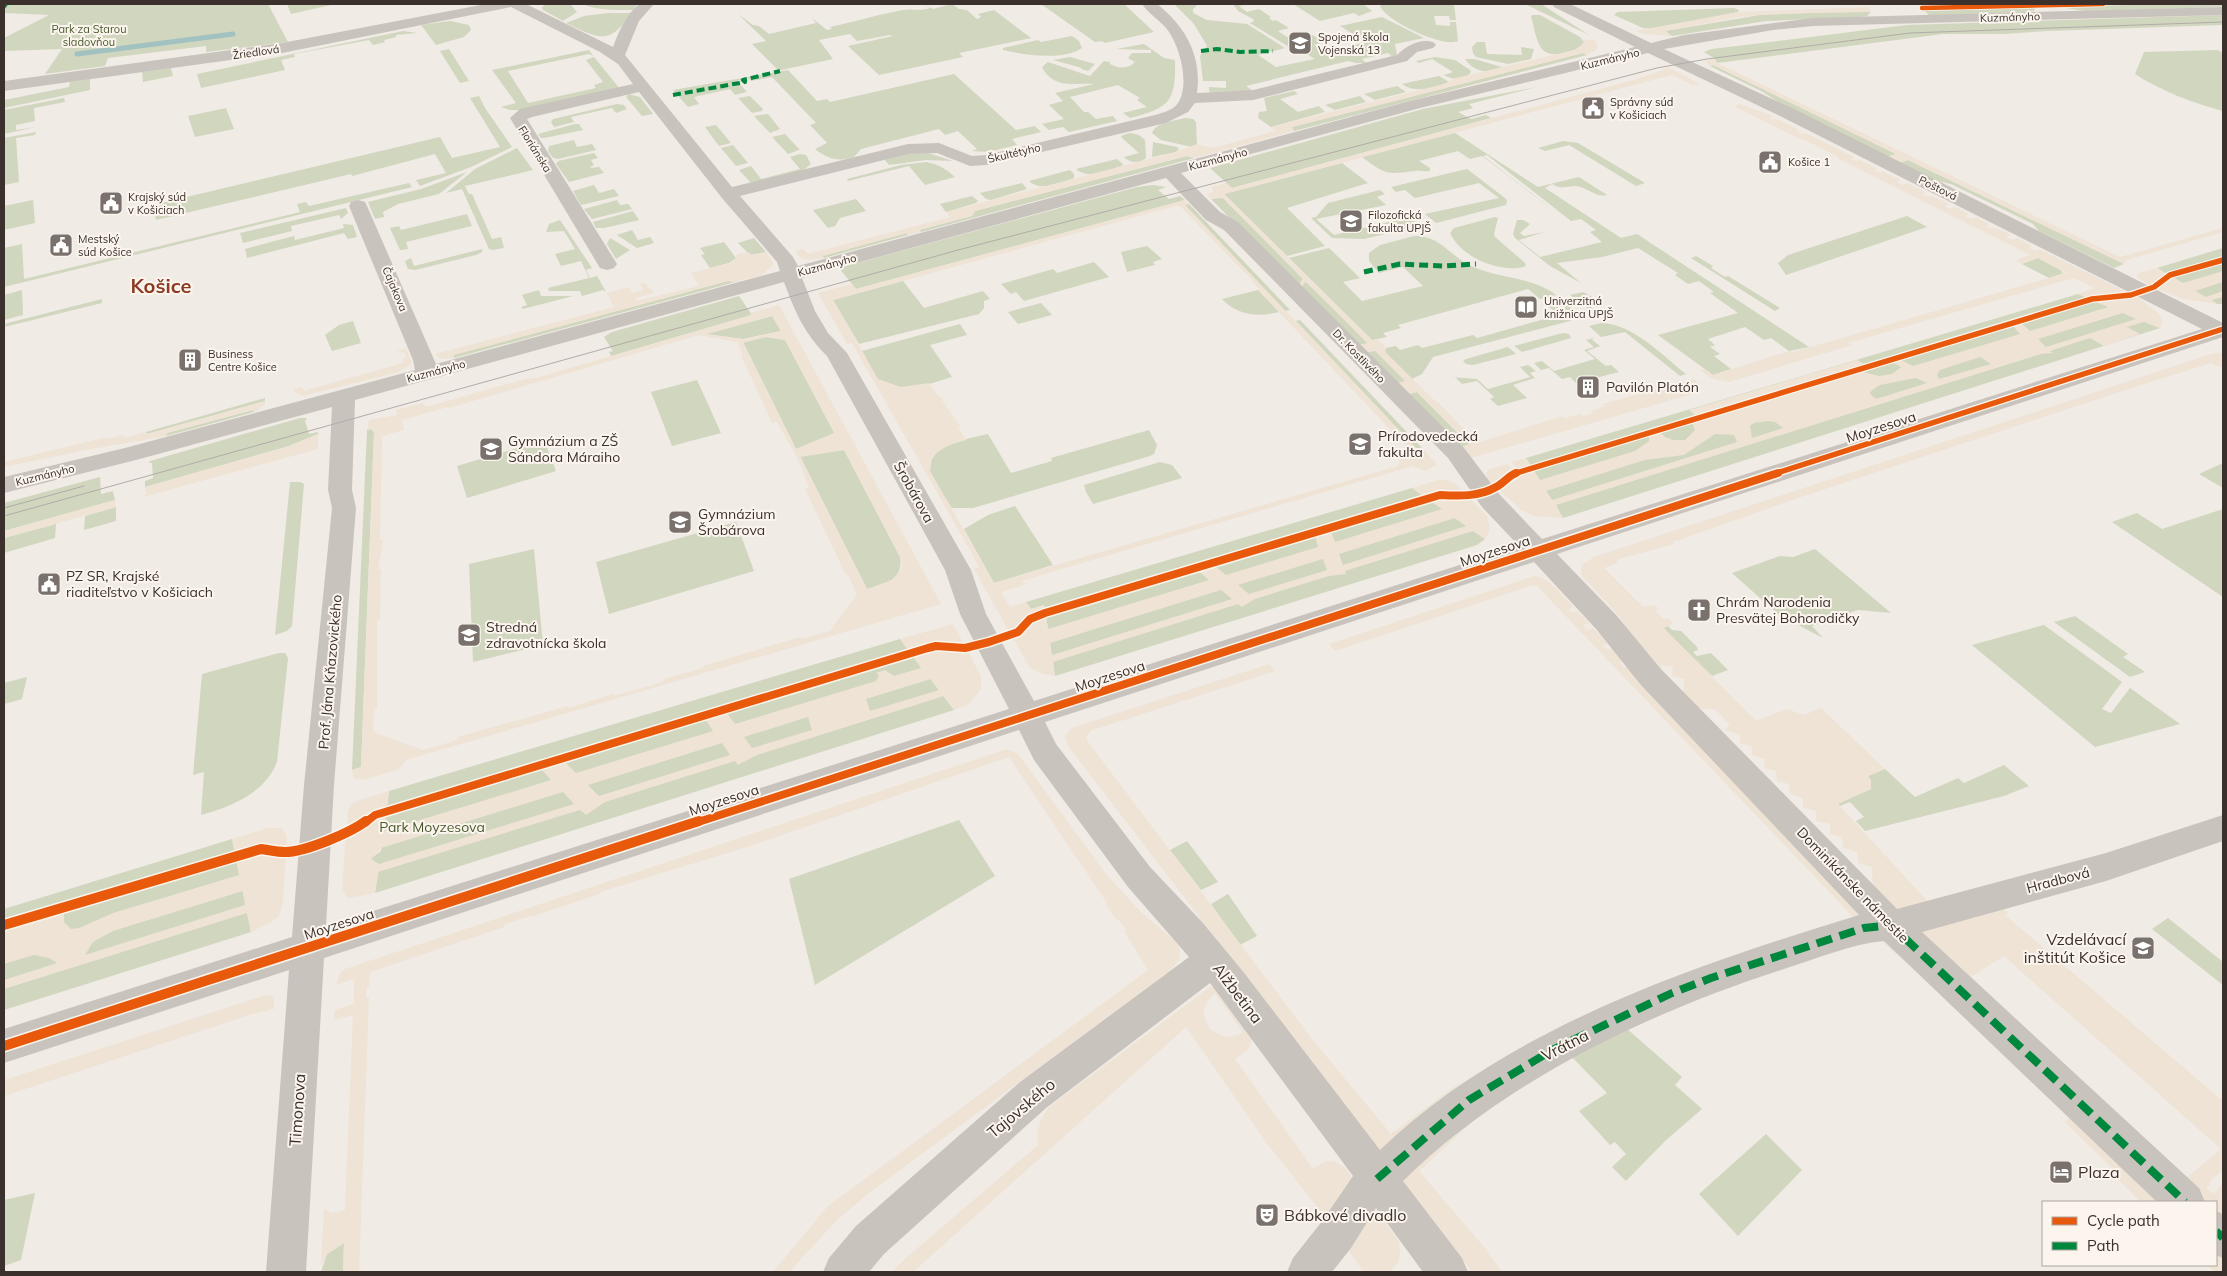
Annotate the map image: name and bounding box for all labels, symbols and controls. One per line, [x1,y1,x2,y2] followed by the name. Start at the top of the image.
[1980,9,2040,25] street label: Kuzmányho
[52,22,126,49] park label: Park za Starou sladovňou
[1287,30,1313,56] school or university icon: Spojená škola Vojenská 13
[1318,30,1389,57] place label: Spojená škola Vojenská 13
[232,42,280,62] street label: Žriedlová
[1579,45,1641,73] street label: Kuzmányho
[1580,95,1606,121] public building icon: Správny súd v Košiciach
[1610,95,1673,122] place label: Správny súd v Košiciach
[515,123,555,175] street label: Floriánska
[986,140,1042,166] street label: Škultétyho
[1187,144,1249,174] street label: Kuzmányho
[1757,149,1783,175] public building icon: Košice 1
[1788,155,1830,169] place label: Košice 1
[1916,173,1960,203] street label: Poštová
[98,190,124,216] public building icon: Krajský súd v Košiciach
[128,190,186,217] place label: Krajský súd v Košiciach
[1338,208,1364,234] school or university icon: Filozofická fakulta UPJŠ
[1368,208,1431,235] place label: Filozofická fakulta UPJŠ
[48,232,74,258] public building icon: Mestský súd Košice
[78,232,132,259] place label: Mestský súd Košice
[796,250,858,280] street label: Kuzmányho
[379,265,411,313] street label: Čajakova
[131,273,192,298] district label: Košice
[1513,294,1539,320] library icon: Univerzitná knižnica UPJŠ
[1544,294,1613,321] place label: Univerzitná knižnica UPJŠ
[1330,326,1388,386] street label: Dr. Kostlivého
[177,347,203,373] building icon: Business Centre Košice
[208,347,277,374] place label: Business Centre Košice
[405,356,467,386] street label: Kuzmányho
[1575,374,1601,400] building icon: Pavilón Platón
[1606,378,1699,396] place label: Pavilón Platón
[1844,407,1918,447] street label: Moyzesova
[1378,427,1478,461] place label: Prírodovedecká fakulta
[1347,431,1373,457] school or university icon: Prírodovedecká fakulta
[508,432,620,466] place label: Gymnázium a ZŠ Sándora Máraiho
[478,436,504,462] school or university icon: Gymnázium a ZŠ Sándora Máraiho
[890,458,938,526] street label: Šrobárova
[14,461,76,489] street label: Kuzmányho
[698,505,776,539] place label: Gymnázium Šrobárova
[667,509,693,535] school or university icon: Gymnázium Šrobárova
[1458,531,1532,571] street label: Moyzesova
[66,567,213,601] place label: PZ SR, Krajské riaditeľstvo v Košiciach
[36,571,62,597] public building icon: PZ SR, Krajské riaditeľstvo v Košiciach
[1716,593,1860,627] place label: Chrám Narodenia Presvätej Bohorodičky
[314,594,346,750] street label: Prof. Jána Kňazovického
[1686,597,1712,623] church icon: Chrám Narodenia Presvätej Bohorodičky
[486,618,606,652] place label: Stredná zdravotnícka škola
[456,622,482,648] school or university icon: Stredná zdravotnícka škola
[1073,656,1147,696] street label: Moyzesova
[687,780,761,820] street label: Moyzesova
[379,818,485,836] park label: Park Moyzesova
[1793,823,1913,947] street label: Dominikánske námestie
[2024,863,2092,897] street label: Hradbová
[302,904,376,944] street label: Moyzesova
[2024,929,2127,967] place label: Vzdelávací inštitút Košice
[2130,935,2156,961] school or university icon: Vzdelávací inštitút Košice
[1209,959,1267,1027] street label: Alžbetina
[1538,1025,1592,1065] street label: Vrátna
[284,1073,310,1147] street label: Timonova
[983,1074,1059,1142] street label: Tajovského
[2048,1159,2074,1185] hotel icon: Plaza
[2078,1162,2120,1182] place label: Plaza
[2042,1201,2217,1266] legend
[1254,1202,1280,1228] theatre icon: Bábkové divadlo
[1284,1205,1406,1225] place label: Bábkové divadlo
[2087,1211,2160,1230] text: Cycle path
[2087,1236,2119,1255] text: Path

